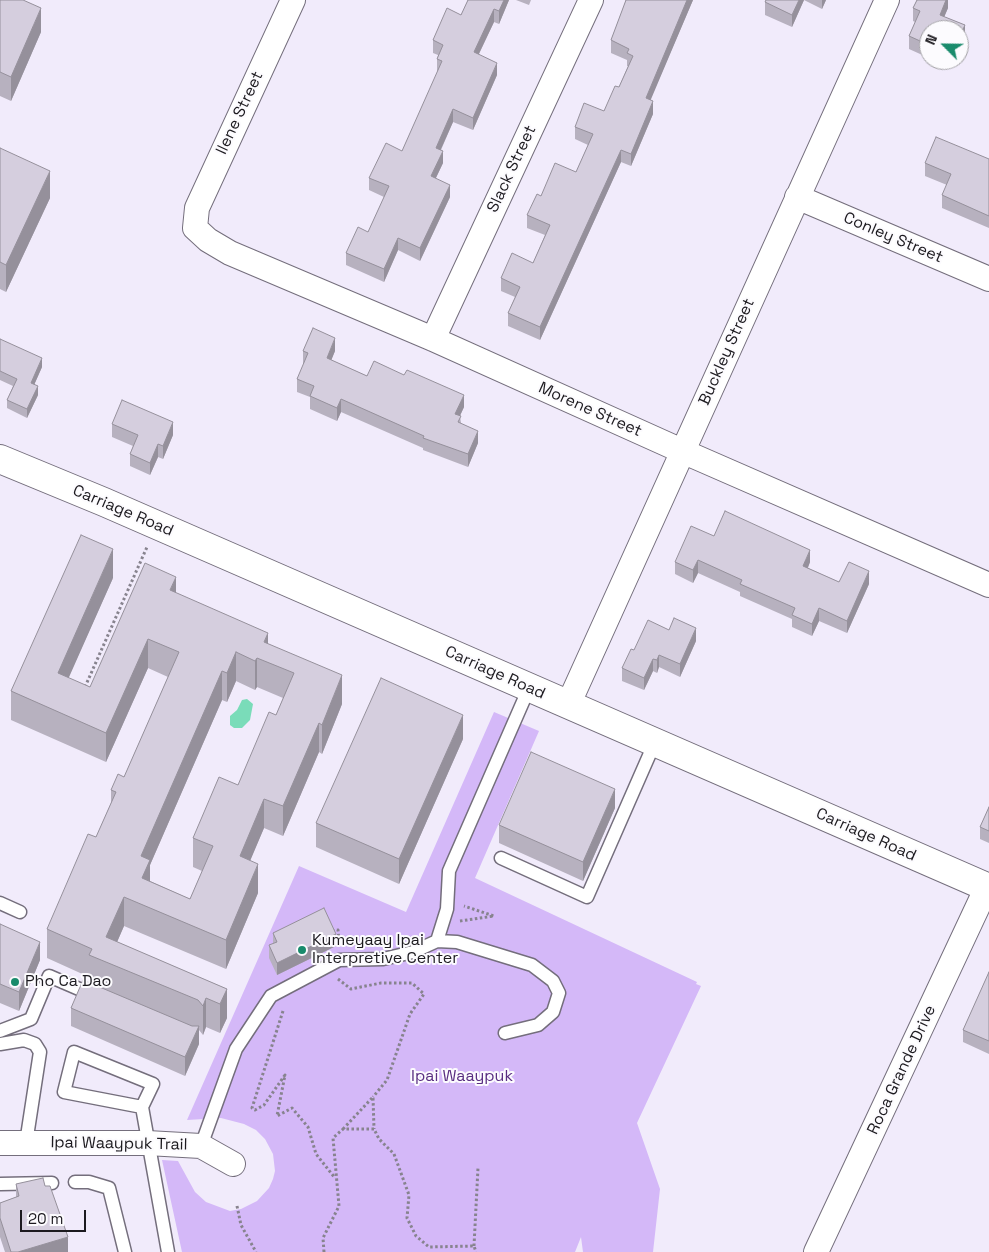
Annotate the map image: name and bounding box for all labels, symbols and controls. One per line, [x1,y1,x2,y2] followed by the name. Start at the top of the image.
[919,20,969,70] north arrow
[921,32,941,47] text: N
[212,68,268,158] street label: Ilene Street
[483,122,541,216] street label: Slack Street
[840,208,946,268] street label: Conley Street
[695,296,759,408] street label: Buckley Street
[535,379,645,441] street label: Morene Street
[70,481,176,541] street label: Carriage Road
[442,642,548,704] street label: Carriage Road
[813,804,919,866] street label: Carriage Road
[312,931,458,969] place label: Kumeyaay Ipai Interpretive Center
[296,944,308,956] marker: Kumeyaay Ipai Interpretive Center
[25,972,111,992] place label: Pho Ca Dao
[9,976,21,988] marker: Pho Ca Dao
[864,1002,940,1138] street label: Roca Grande Drive
[411,1067,513,1087] park label: Ipai Waaypuk
[50,1133,188,1155] street label: Ipai Waaypuk Trail
[22,1200,89,1232] scale bar
[28,1209,63,1228] text: 20 m

